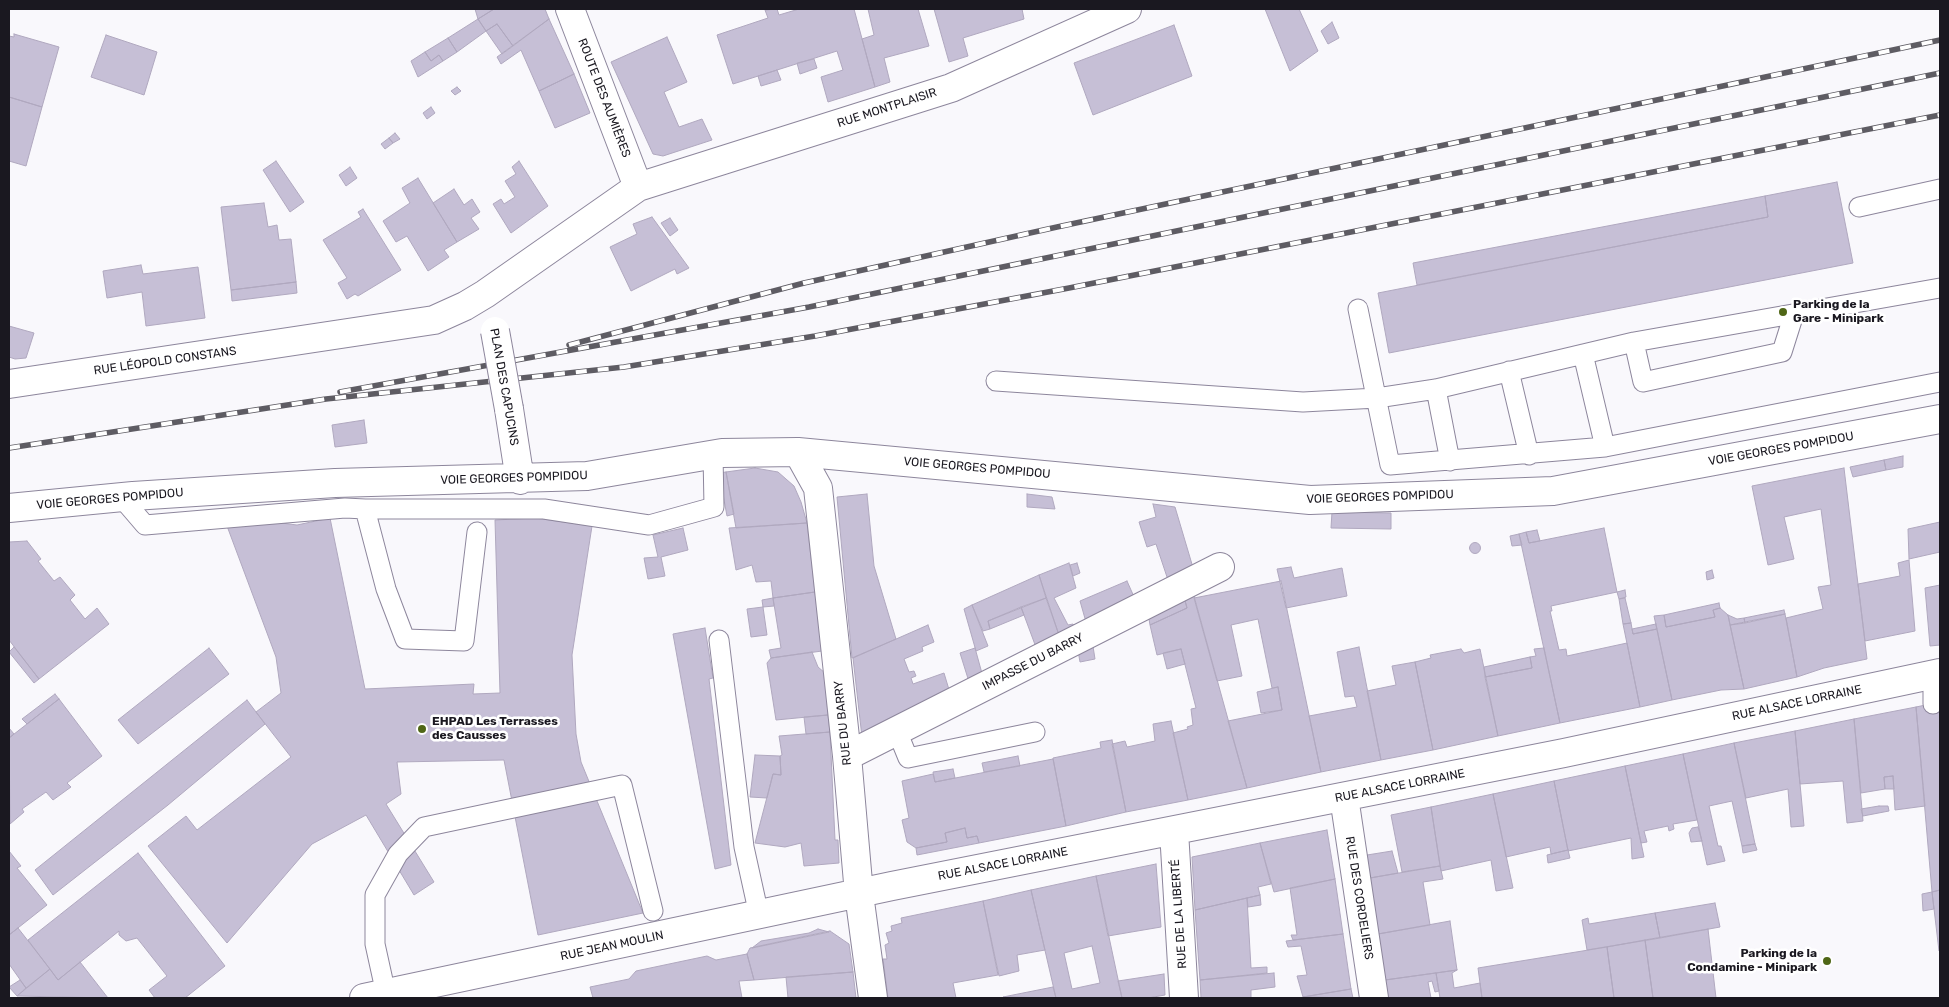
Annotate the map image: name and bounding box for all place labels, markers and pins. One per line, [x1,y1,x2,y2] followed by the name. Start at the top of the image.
[1793,298,1884,326] place label: Parking de la Gare - Minipark
[1777,306,1789,318] marker: Parking de la Gare - Minipark
[432,715,558,743] place label: EHPAD Les Terrasses des Causses
[416,723,428,735] marker: EHPAD Les Terrasses des Causses
[1687,947,1817,975] place label: Parking de la Condamine - Minipark
[1821,955,1833,967] marker: Parking de la Condamine - Minipark

